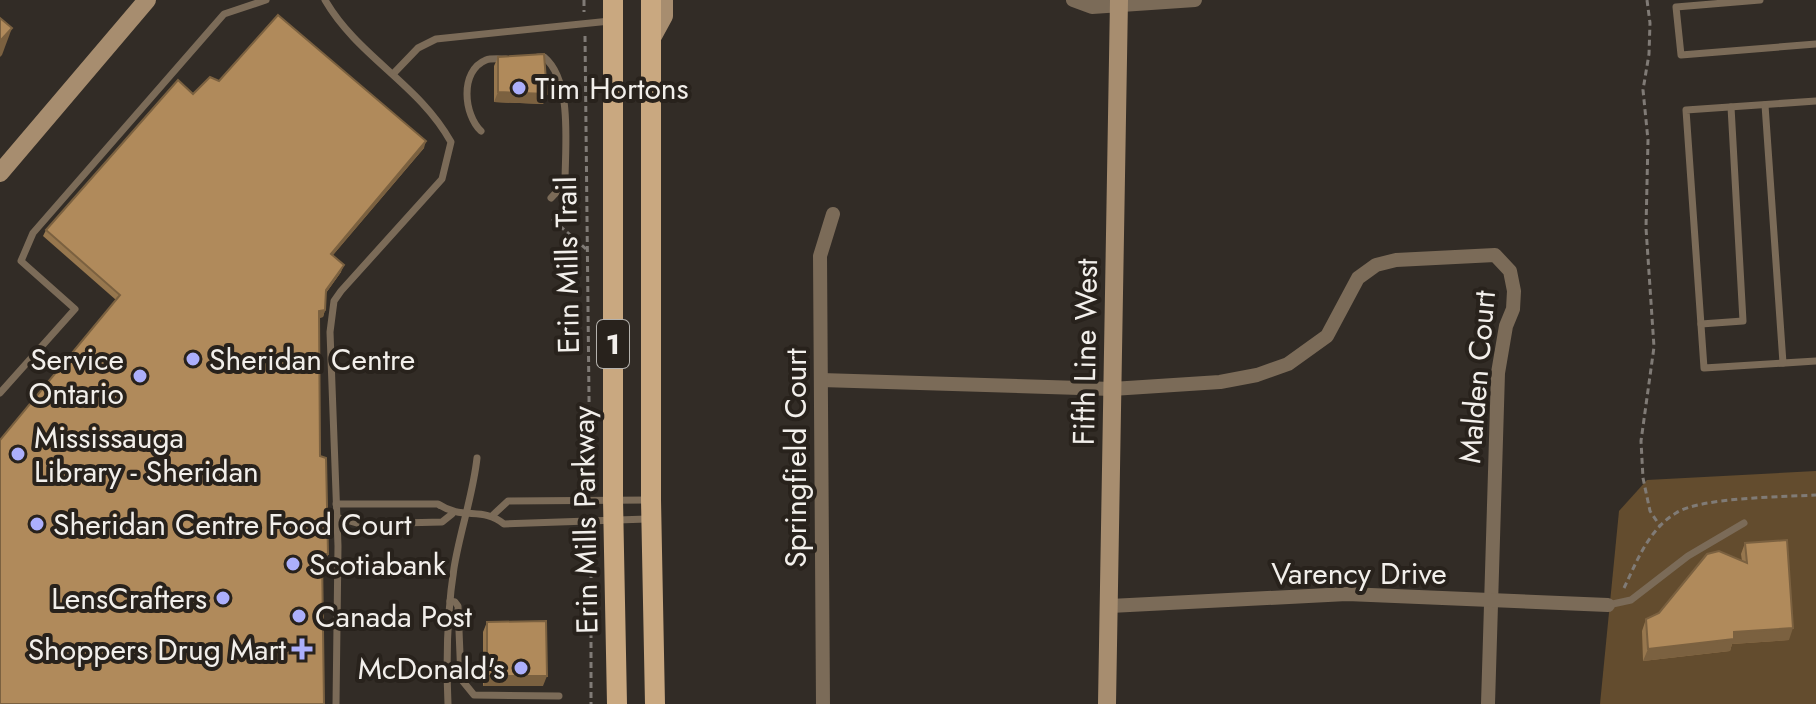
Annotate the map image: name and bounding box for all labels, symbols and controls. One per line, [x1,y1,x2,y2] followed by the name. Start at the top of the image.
[535,67,689,110] place label: Tim Hortons
[510,79,528,97] marker: Tim Hortons
[544,176,590,354] street label: Erin Mills Trail
[1062,257,1108,446] street label: Fifth Line West
[1448,288,1506,465] street label: Malden Court
[597,320,629,368] road number: 1
[28,338,124,415] place label: Service Ontario
[209,338,415,381] place label: Sheridan Centre
[774,347,817,568] street label: Springfield Court
[184,350,202,368] marker: Sheridan Centre
[131,367,149,385] marker: Service Ontario
[561,405,608,634] street label: Erin Mills Parkway
[34,416,259,493] place label: Mississauga Library - Sheridan
[9,445,27,463] marker: Mississauga Library - Sheridan
[53,503,412,546] place label: Sheridan Centre Food Court
[28,515,46,533] marker: Sheridan Centre Food Court
[309,543,447,586] place label: Scotiabank
[1271,552,1447,595] street label: Varency Drive
[284,555,302,573] marker: Scotiabank
[51,577,207,620] place label: LensCrafters
[214,589,232,607] marker: LensCrafters
[315,595,473,638] place label: Canada Post
[290,607,308,625] marker: Canada Post
[28,628,287,671] place label: Shoppers Drug Mart
[293,640,311,658] marker: Shoppers Drug Mart
[358,647,505,690] place label: McDonald's
[512,659,530,677] marker: McDonald's

